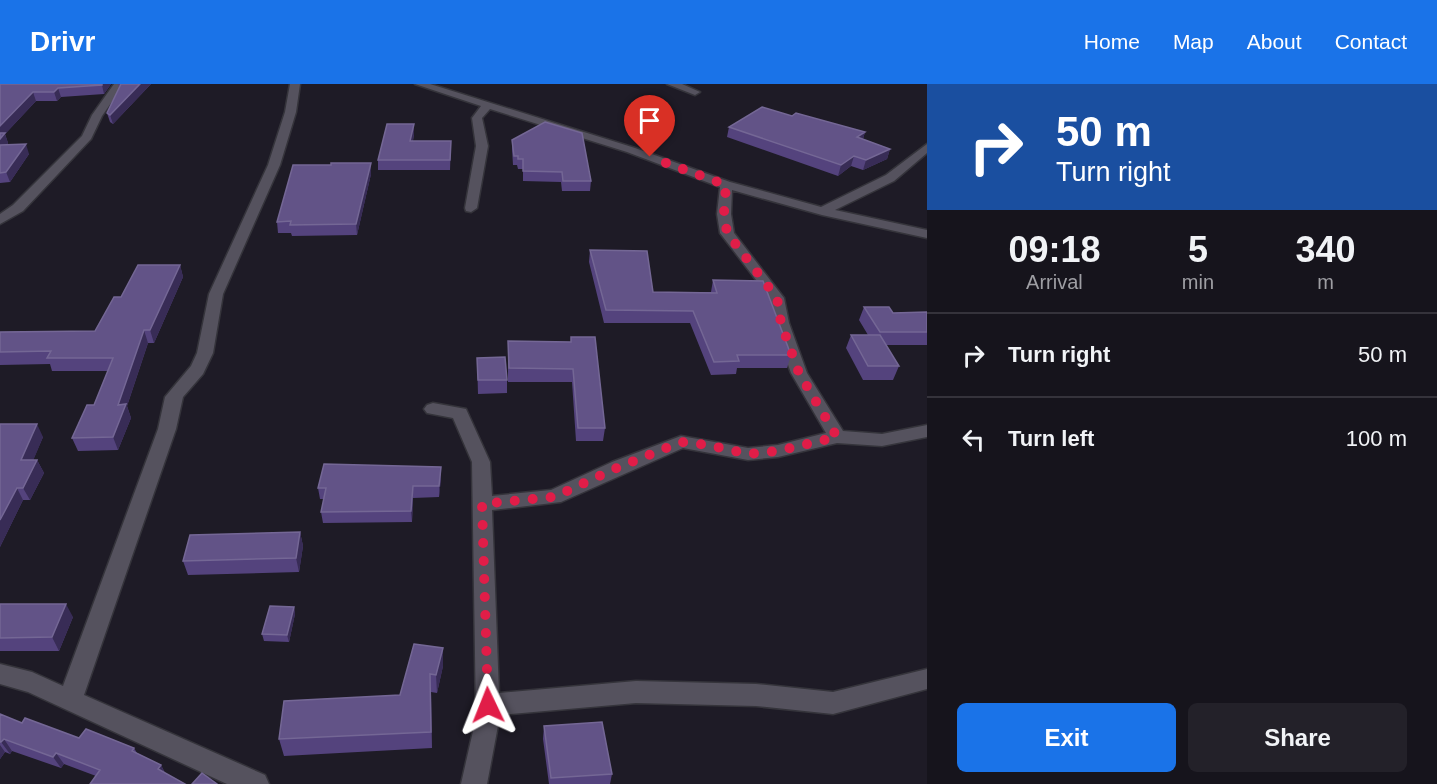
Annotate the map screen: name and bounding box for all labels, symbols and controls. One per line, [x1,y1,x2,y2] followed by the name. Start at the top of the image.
[30,26,95,57] text: Drivr
[1084,30,1140,53] text: Home
[1173,30,1214,53] text: Map
[1247,30,1302,53] text: About
[1335,30,1407,53] text: Contact
[624,95,675,157] pin
[633,104,666,137] icon: arrive
[957,108,1035,186] icon: right
[1056,108,1152,155] text: 50 m
[1056,157,1171,187] text: Turn right
[1008,229,1100,270] text: 09:18
[1188,229,1208,270] text: 5
[1295,229,1356,270] text: 340
[1026,271,1083,293] text: Arrival
[1182,271,1214,293] text: min
[1317,271,1334,293] text: m
[957,339,990,372] icon: right
[1008,342,1110,367] text: Turn right
[1358,342,1407,367] text: 50 m
[957,423,990,456] icon: left
[1008,426,1094,451] text: Turn left
[1346,426,1407,451] text: 100 m
[456,673,520,737] position arrow
[957,703,1176,772] button: Exit
[1188,703,1407,772] button: Share

